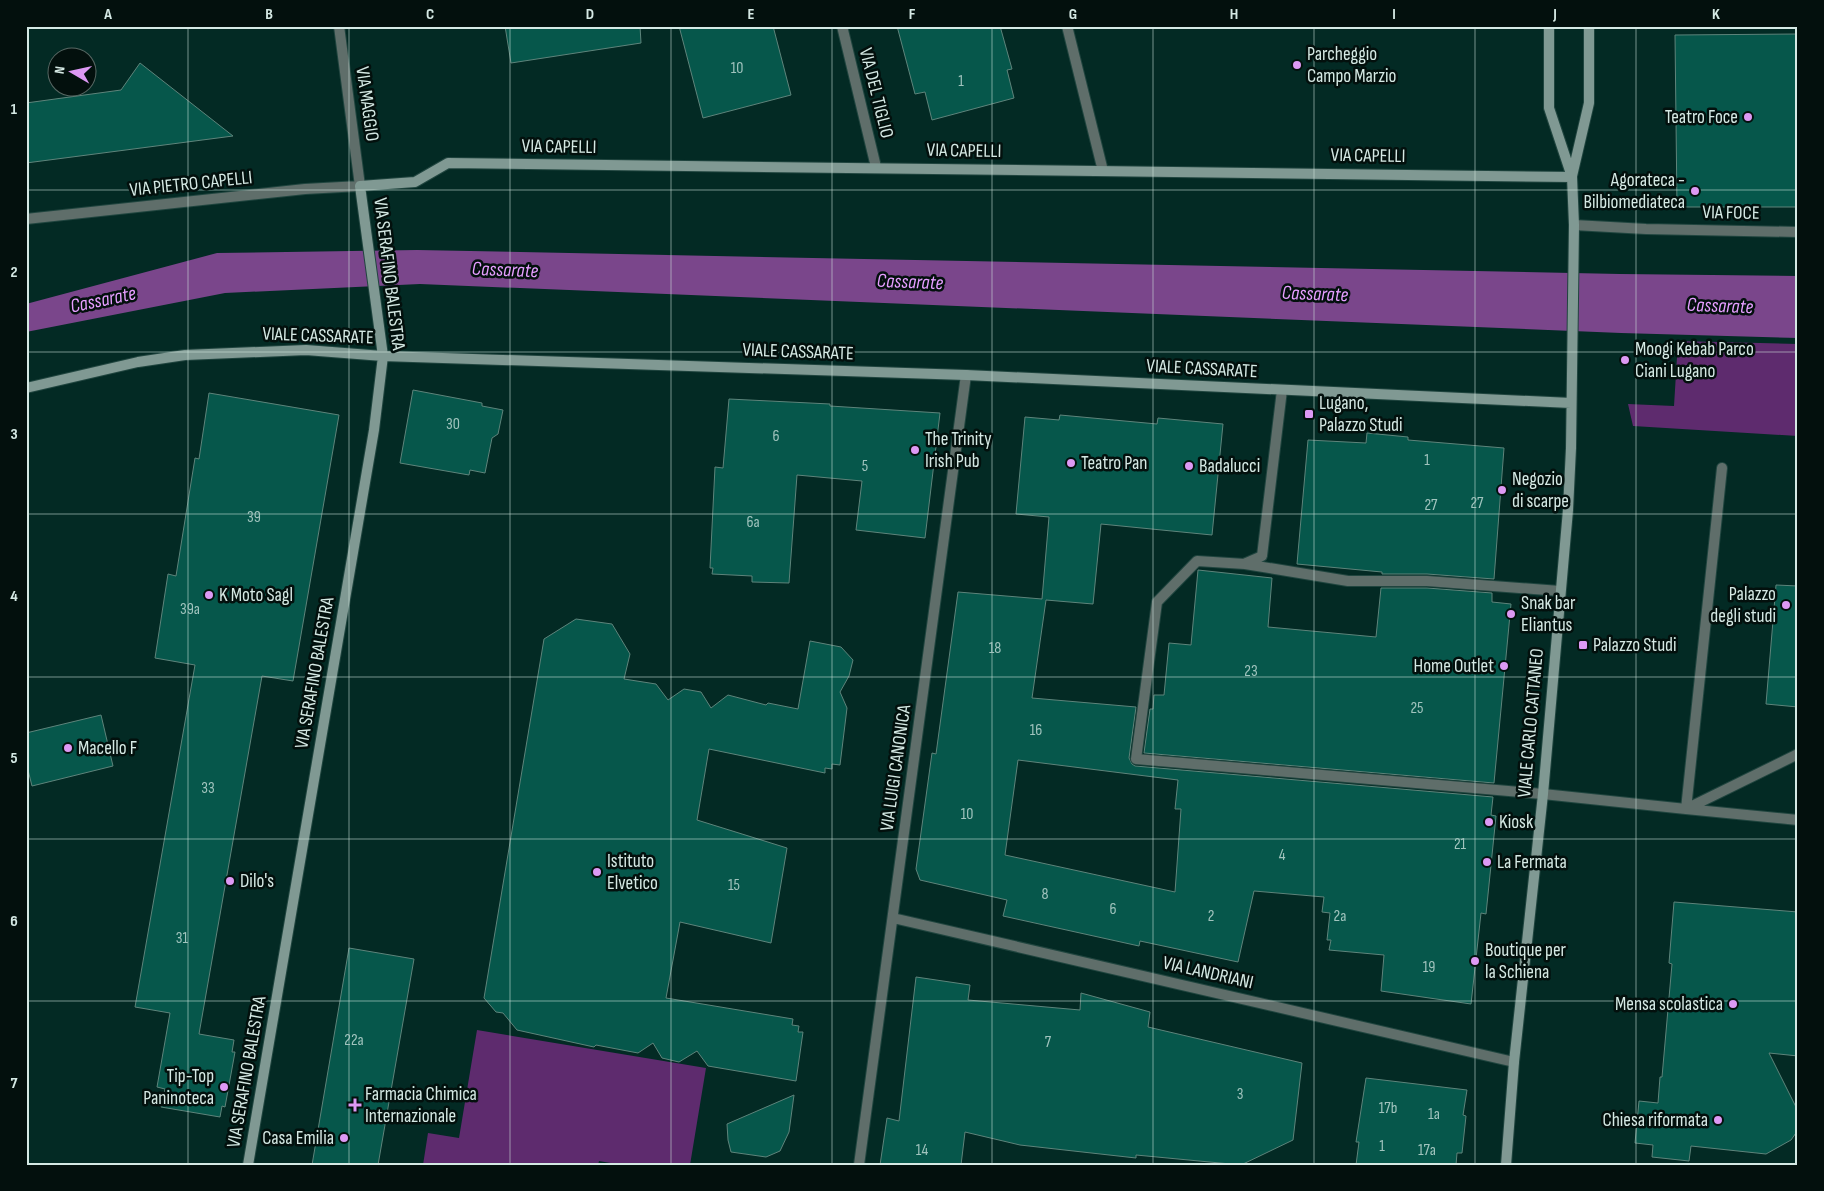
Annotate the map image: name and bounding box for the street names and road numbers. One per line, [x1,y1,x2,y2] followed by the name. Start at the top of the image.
[854,46,898,140] street label: VIA DEL TIGLIO
[350,65,384,143] street label: VIA MAGGIO
[521,135,597,159] street label: VIA CAPELLI
[926,139,1002,163] street label: VIA CAPELLI
[1330,144,1406,168] street label: VIA CAPELLI
[129,166,253,202] street label: VIA PIETRO CAPELLI
[368,196,410,352] street label: VIA SERAFINO BALESTRA
[1702,201,1760,225] street label: VIA FOCE
[262,323,374,349] street label: VIALE CASSARATE
[742,339,854,365] street label: VIALE CASSARATE
[1146,355,1258,383] street label: VIALE CASSARATE
[290,595,340,751] street label: VIA SERAFINO BALESTRA
[1513,647,1549,799] street label: VIALE CARLO CATTANEO
[876,703,916,833] street label: VIA LUIGI CANONICA
[1160,951,1256,995] street label: VIA LANDRIANI
[222,994,272,1150] street label: VIA SERAFINO BALESTRA

